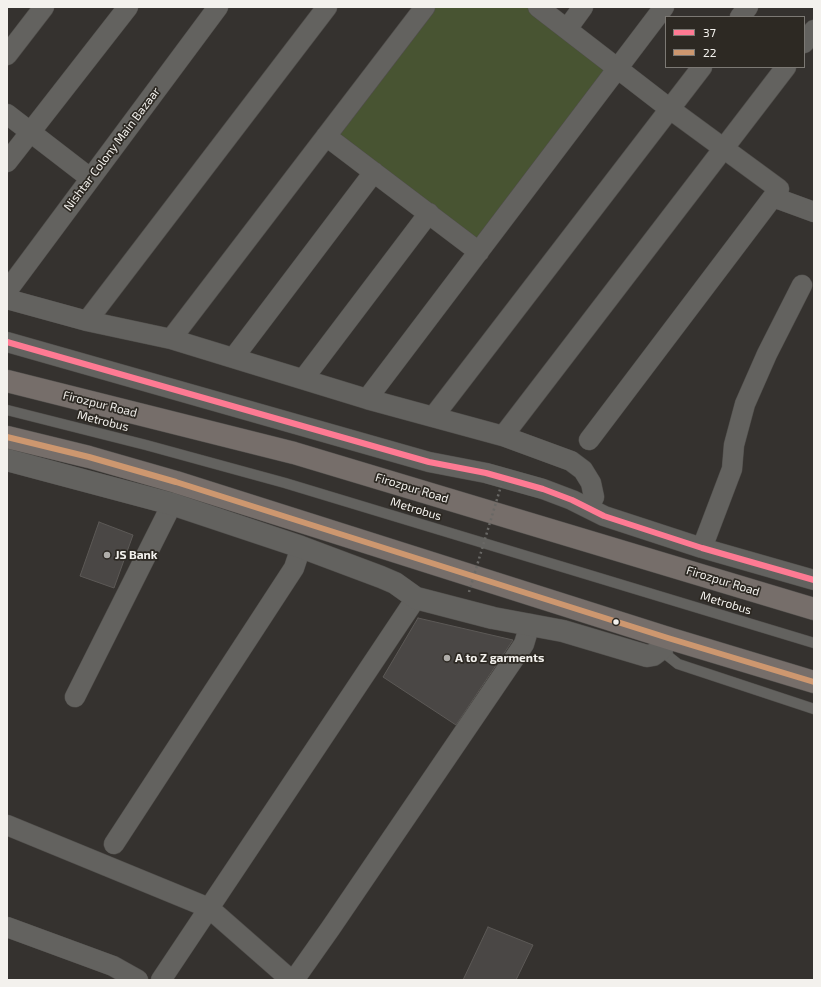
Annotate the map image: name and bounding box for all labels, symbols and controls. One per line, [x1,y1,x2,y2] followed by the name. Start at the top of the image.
[665,16,805,68] legend
[703,25,716,39] text: 37
[703,45,717,59] text: 22
[61,84,163,214] street label: Nishtar Colony Main Bazaar
[61,388,139,420] street label: Firozpur Road
[76,408,130,434] street label: Metrobus
[374,470,450,506] street label: Firozpur Road
[389,494,443,524] street label: Metrobus
[115,548,158,562] place label: JS Bank
[102,550,112,560] marker: JS Bank
[685,563,761,599] street label: Firozpur Road
[699,588,753,618] street label: Metrobus
[611,617,621,627] unlabelled marker
[455,651,544,665] place label: A to Z garments
[442,653,452,663] marker: A to Z garments

